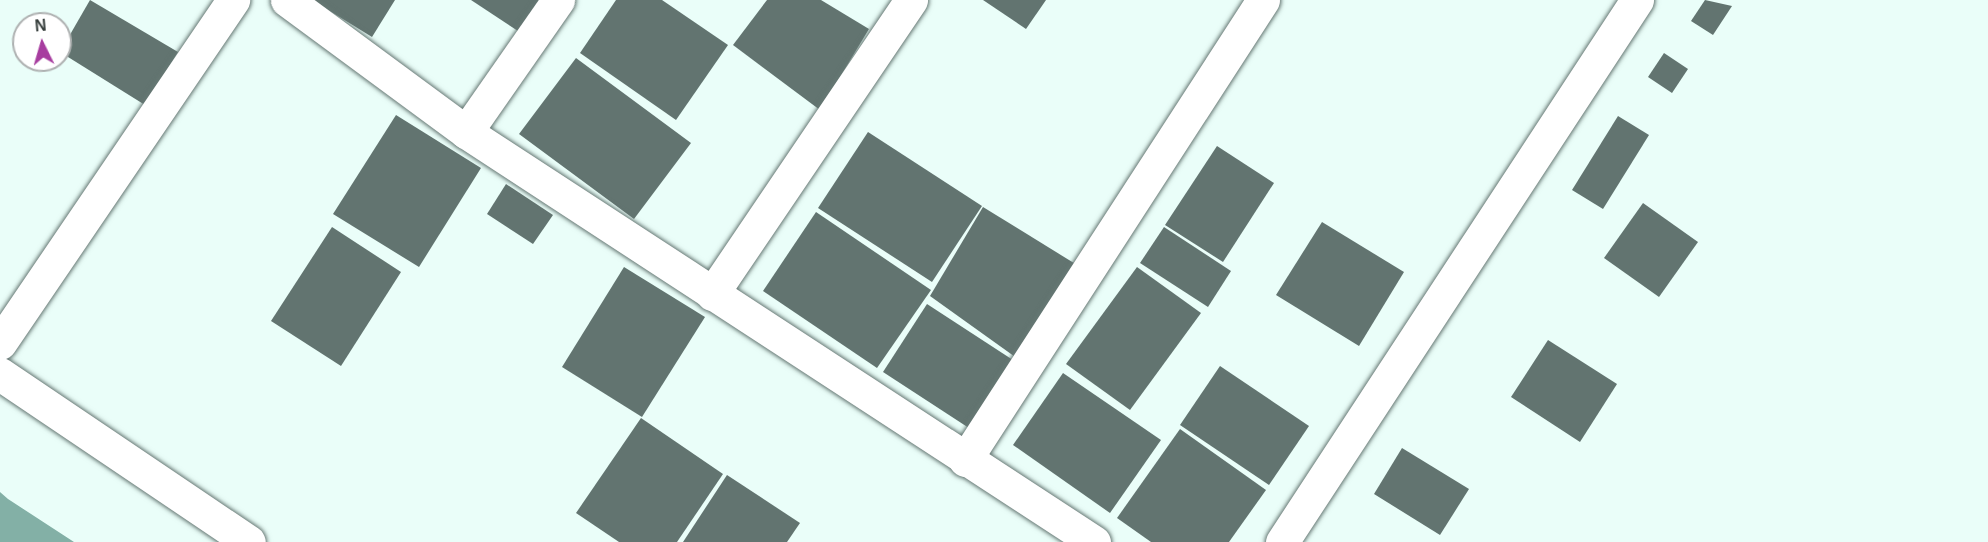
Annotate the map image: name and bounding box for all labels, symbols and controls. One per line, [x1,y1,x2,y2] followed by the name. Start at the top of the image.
[12,12,72,72] north arrow
[34,17,47,35] text: N

